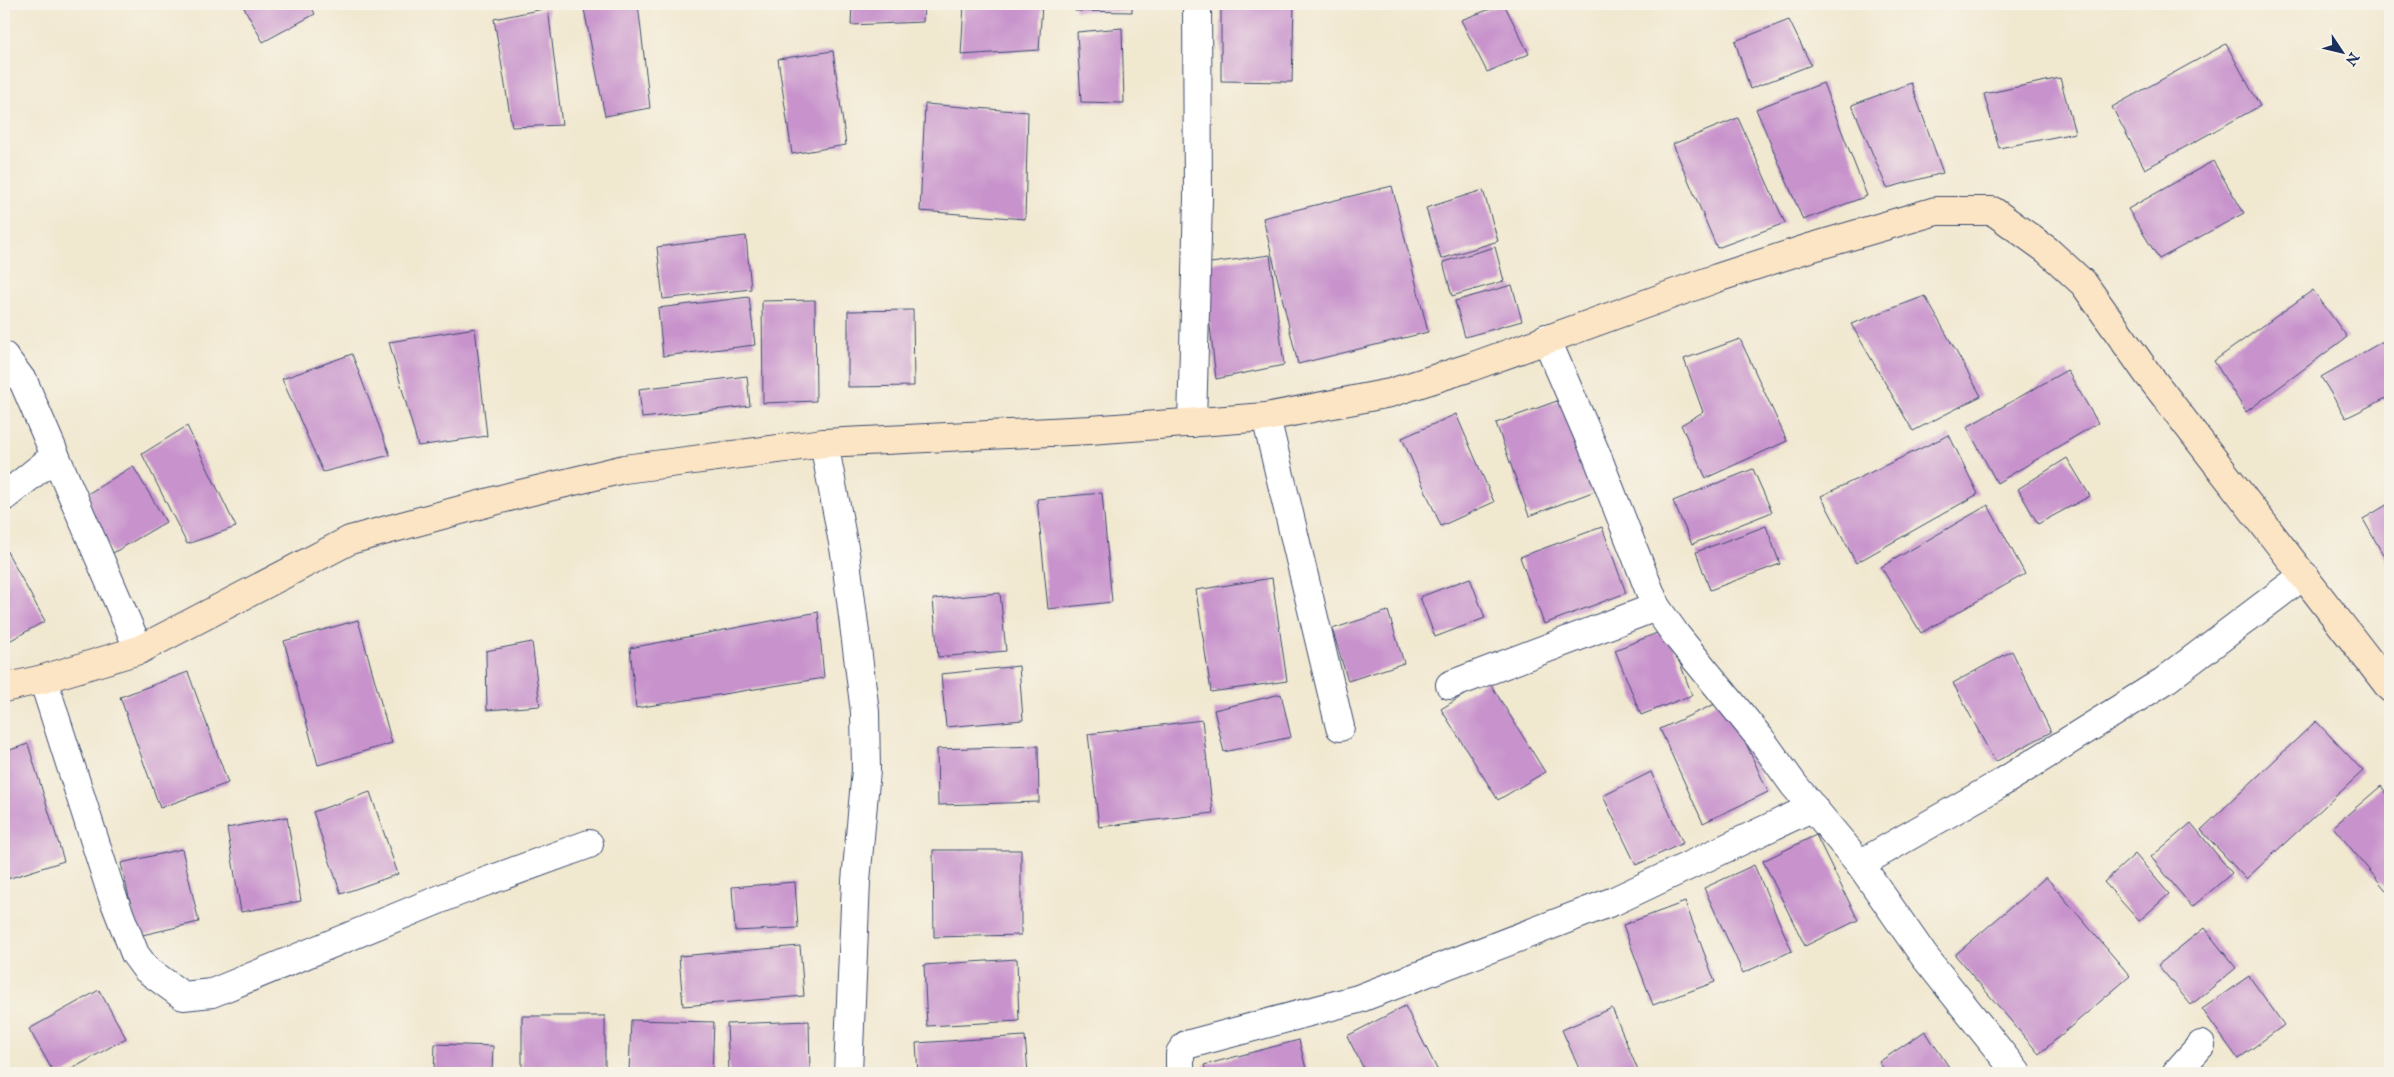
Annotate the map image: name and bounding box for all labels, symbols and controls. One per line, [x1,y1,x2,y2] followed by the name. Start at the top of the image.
[2316,28,2366,78] north arrow
[2341,48,2363,69] text: N

